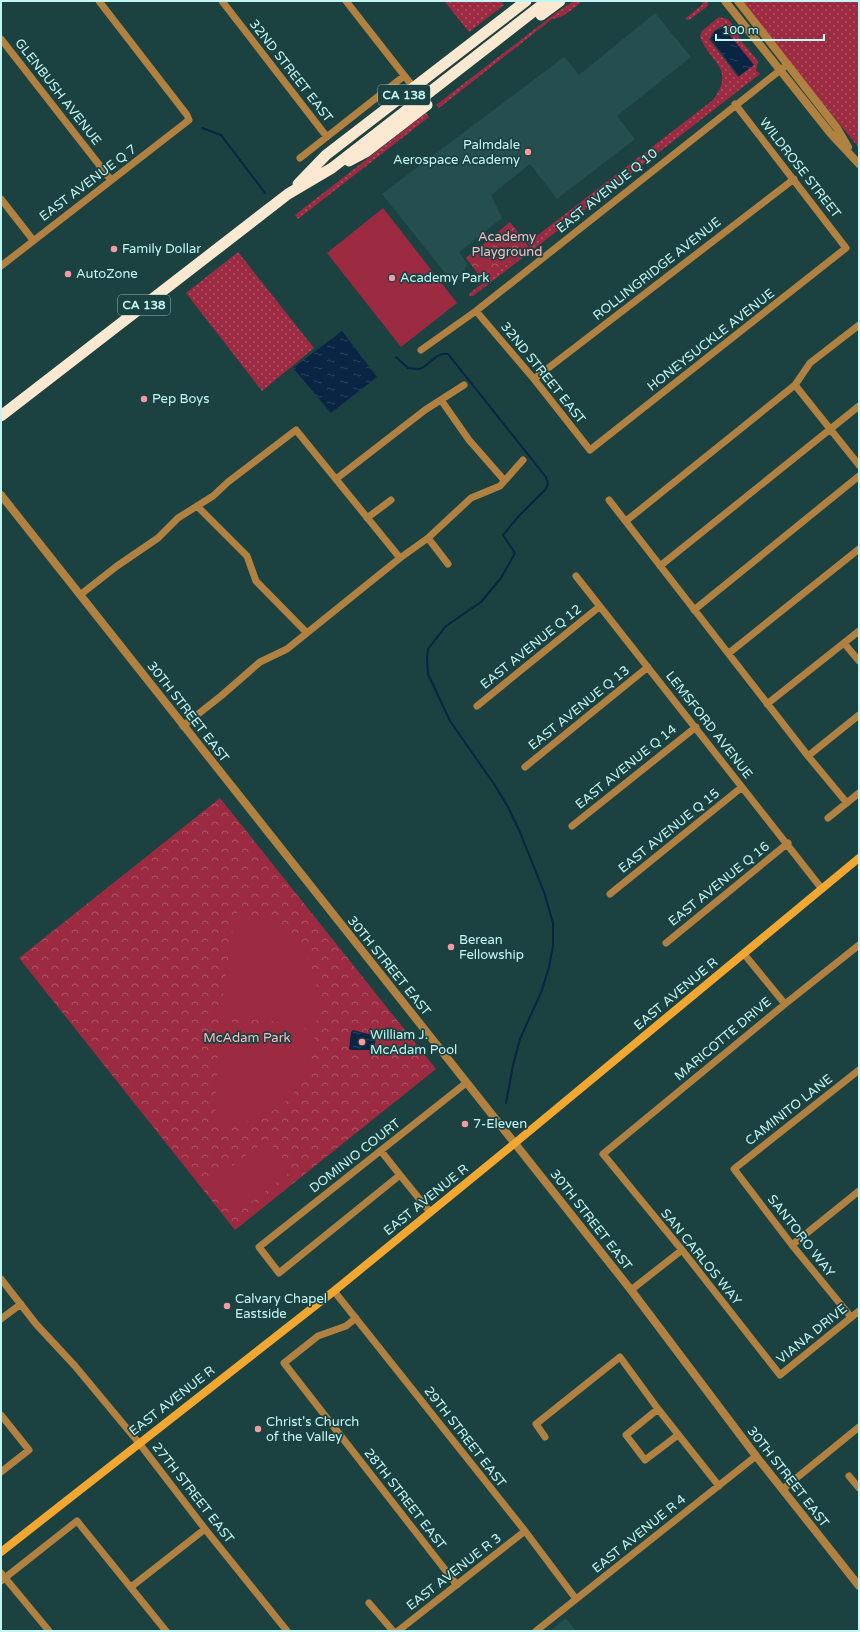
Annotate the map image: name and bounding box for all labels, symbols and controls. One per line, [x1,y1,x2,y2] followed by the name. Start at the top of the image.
[246,16,336,126] street label: 32ND STREET EAST
[716,16,824,42] scale bar
[722,23,759,37] text: 100 m
[11,35,105,149] street label: GLENBUSH AVENUE
[378,85,430,105] road number: CA 138
[756,115,844,221] street label: WILDROSE STREET
[393,137,520,168] place label: Palmdale Aerospace Academy
[36,141,140,225] street label: EAST AVENUE Q 7
[553,145,661,237] street label: EAST AVENUE Q 10
[523,147,533,157] marker: Palmdale Aerospace Academy
[590,214,724,324] street label: ROLLINGRIDGE AVENUE
[472,229,542,260] park label: Academy Playground
[122,241,201,257] place label: Family Dollar
[109,244,119,254] marker: Family Dollar
[76,266,138,282] place label: AutoZone
[63,269,73,279] marker: AutoZone
[400,270,489,286] place label: Academy Park
[387,273,397,283] marker: Academy Park
[644,285,778,395] street label: HONEYSUCKLE AVENUE
[118,295,170,315] road number: CA 138
[497,319,589,427] street label: 32ND STREET EAST
[152,391,209,407] place label: Pep Boys
[139,394,149,404] marker: Pep Boys
[477,601,585,693] street label: EAST AVENUE Q 12
[144,658,232,766] street label: 30TH STREET EAST
[525,662,633,754] street label: EAST AVENUE Q 13
[662,668,756,782] street label: LEMSFORD AVENUE
[572,721,680,813] street label: EAST AVENUE Q 14
[615,785,723,877] street label: EAST AVENUE Q 15
[665,838,773,930] street label: EAST AVENUE Q 16
[344,913,434,1019] street label: 30TH STREET EAST
[459,932,524,963] place label: Berean Fellowship
[446,942,456,952] marker: Berean Fellowship
[631,954,721,1034] street label: EAST AVENUE R
[671,994,775,1084] street label: MARICOTTE DRIVE
[370,1027,457,1058] place label: William J. McAdam Pool
[203,1030,291,1046] park label: McAdam Park
[357,1037,367,1047] marker: William J. McAdam Pool
[742,1071,836,1149] street label: CAMINITO LANE
[306,1115,404,1196] street label: DOMINIO COURT
[473,1116,527,1132] place label: 7-Eleven
[460,1119,470,1129] marker: 7-Eleven
[380,1161,472,1239] street label: EAST AVENUE R
[547,1166,635,1274] street label: 30TH STREET EAST
[764,1192,838,1280] street label: SANTORO WAY
[657,1206,745,1308] street label: SAN CARLOS WAY
[235,1291,327,1322] place label: Calvary Chapel Eastside
[222,1301,232,1311] marker: Calvary Chapel Eastside
[774,1301,850,1367] street label: VIANA DRIVE
[126,1363,218,1439] street label: EAST AVENUE R
[421,1383,509,1491] street label: 29TH STREET EAST
[266,1414,359,1445] place label: Christ's Church of the Valley
[744,1423,832,1531] street label: 30TH STREET EAST
[253,1424,263,1434] marker: Christ's Church of the Valley
[149,1439,237,1547] street label: 27TH STREET EAST
[361,1445,449,1553] street label: 28TH STREET EAST
[589,1491,689,1577] street label: EAST AVENUE R 4
[403,1530,505,1614] street label: EAST AVENUE R 3

